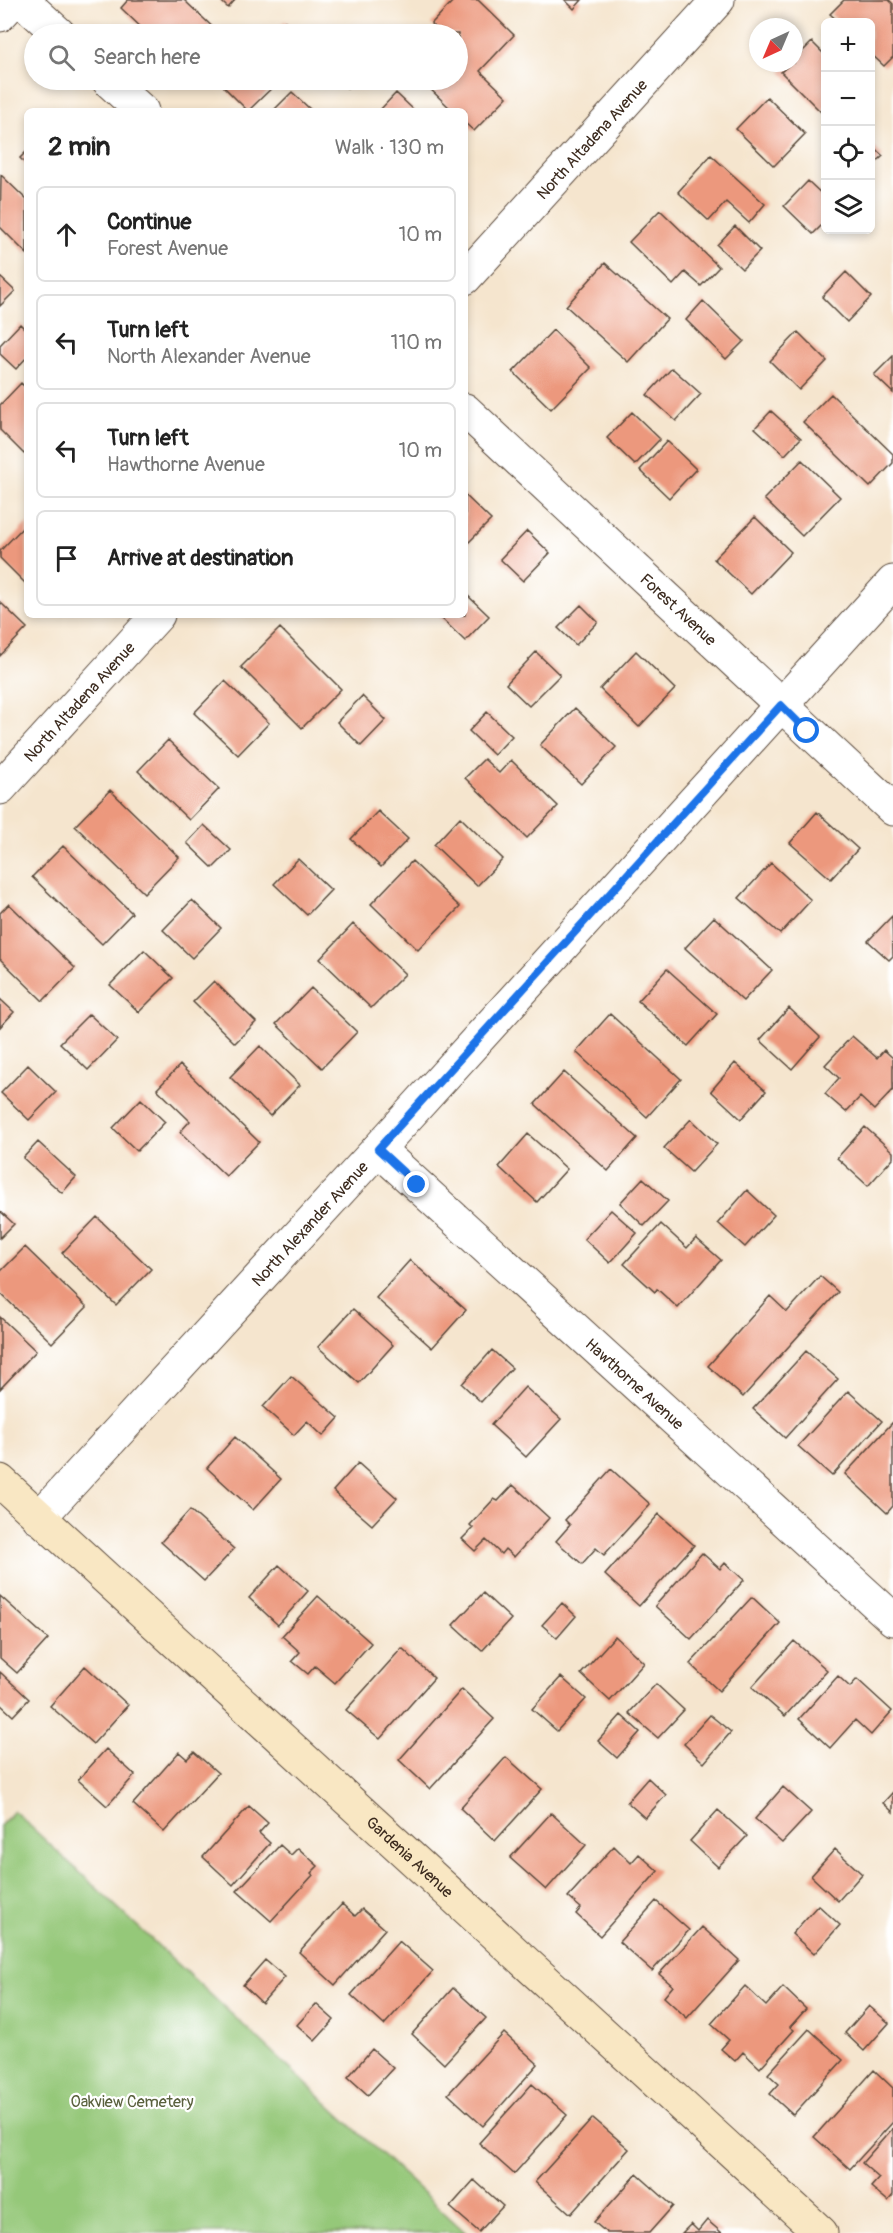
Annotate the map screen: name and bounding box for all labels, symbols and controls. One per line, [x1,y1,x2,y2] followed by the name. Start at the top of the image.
[749,18,803,72] north arrow
[821,18,875,234] map controls
[821,18,875,72] button: +
[24,24,468,90] search box
[45,41,78,74] icon: search
[93,43,200,71] text: Search here
[821,72,875,126] button: −
[533,75,652,204] street label: North Altadena Avenue
[821,126,875,180] button: locate
[48,131,110,163] text: 2 min
[335,135,444,160] text: Walk · 130 m
[821,180,875,234] button: layers
[107,208,191,236] text: Continue
[50,218,83,251] icon: ahead
[398,222,442,247] text: 10 m
[107,236,228,261] text: Forest Avenue
[107,316,189,344] text: Turn left
[50,326,83,359] icon: left
[391,330,442,355] text: 110 m
[107,344,311,369] text: North Alexander Avenue
[107,424,189,452] text: Turn left
[50,434,83,467] icon: left
[398,438,442,463] text: 10 m
[107,452,265,477] text: Hawthorne Avenue
[50,542,83,575] icon: arrive
[107,544,293,572] text: Arrive at destination
[636,569,720,650] street label: Forest Avenue
[20,638,140,766] street label: North Altadena Avenue
[793,717,819,743] route start
[248,1157,373,1291] street label: North Alexander Avenue
[403,1171,429,1197] route end
[581,1334,688,1434] street label: Hawthorne Avenue
[362,1812,457,1902] street label: Gardenia Avenue
[70,2092,194,2112] park label: Oakview Cemetery

